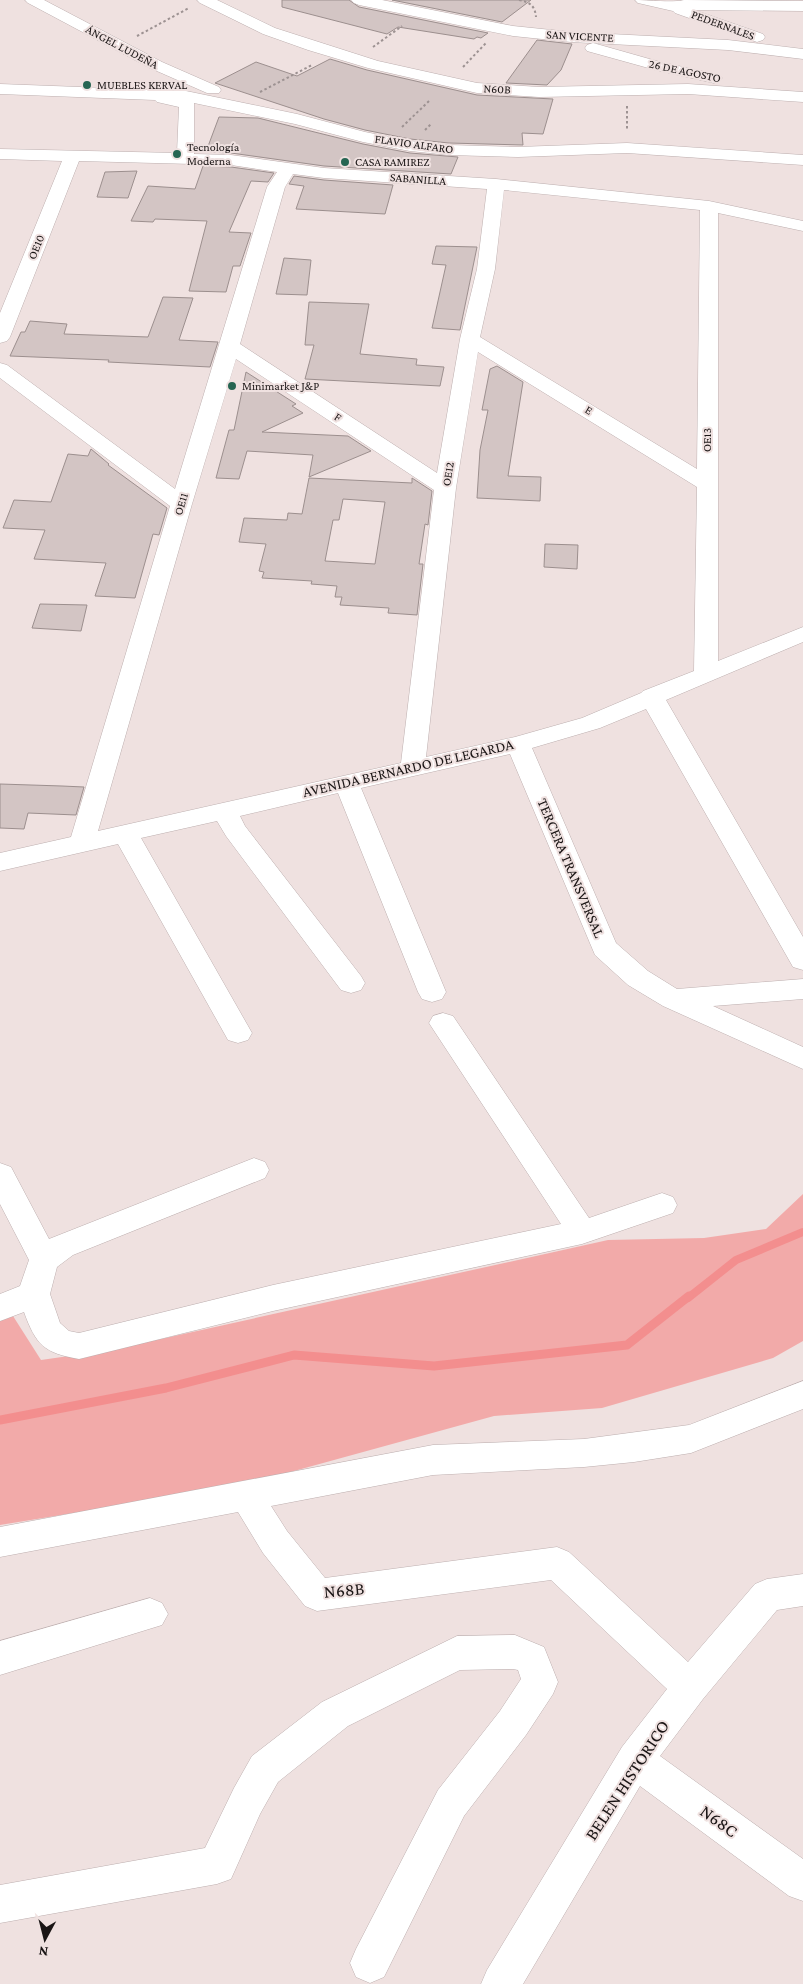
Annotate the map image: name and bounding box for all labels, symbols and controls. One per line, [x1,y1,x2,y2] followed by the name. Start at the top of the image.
[689,7,757,43] street label: PEDERNALES
[83,22,161,72] street label: ÁNGEL LUDEÑA
[546,27,615,45] street label: SAN VICENTE
[648,57,722,85] street label: 26 DE AGOSTO
[97,78,187,92] place label: MUEBLES KERVAL
[81,79,93,91] marker: MUEBLES KERVAL
[483,81,511,97] street label: N60B
[374,132,454,156] street label: FLAVIO ALFARO
[187,140,240,168] place label: Tecnología Moderna
[171,148,183,160] marker: Tecnología Moderna
[355,155,429,169] place label: CASA RAMIREZ
[339,156,351,168] marker: CASA RAMIREZ
[390,170,447,188] street label: SABANILLA
[25,232,47,261] street label: OE10
[242,379,319,393] place label: Minimarket J&P
[226,380,238,392] marker: Minimarket J&P
[583,402,596,418] street label: E
[332,410,344,425] street label: F
[700,428,714,452] street label: OE13
[439,461,457,487] street label: OE12
[171,491,191,517] street label: OE11
[301,736,516,800] street label: AVENIDA BERNARDO DE LEGARDA
[534,796,608,941] street label: TERCERA TRANSVERSAL
[323,1578,365,1602] street label: N68B
[581,1716,673,1844] street label: BELEN HISTORICO
[696,1801,742,1841] street label: N68C
[20,1914,70,1964] north arrow
[37,1943,49,1960] text: N

